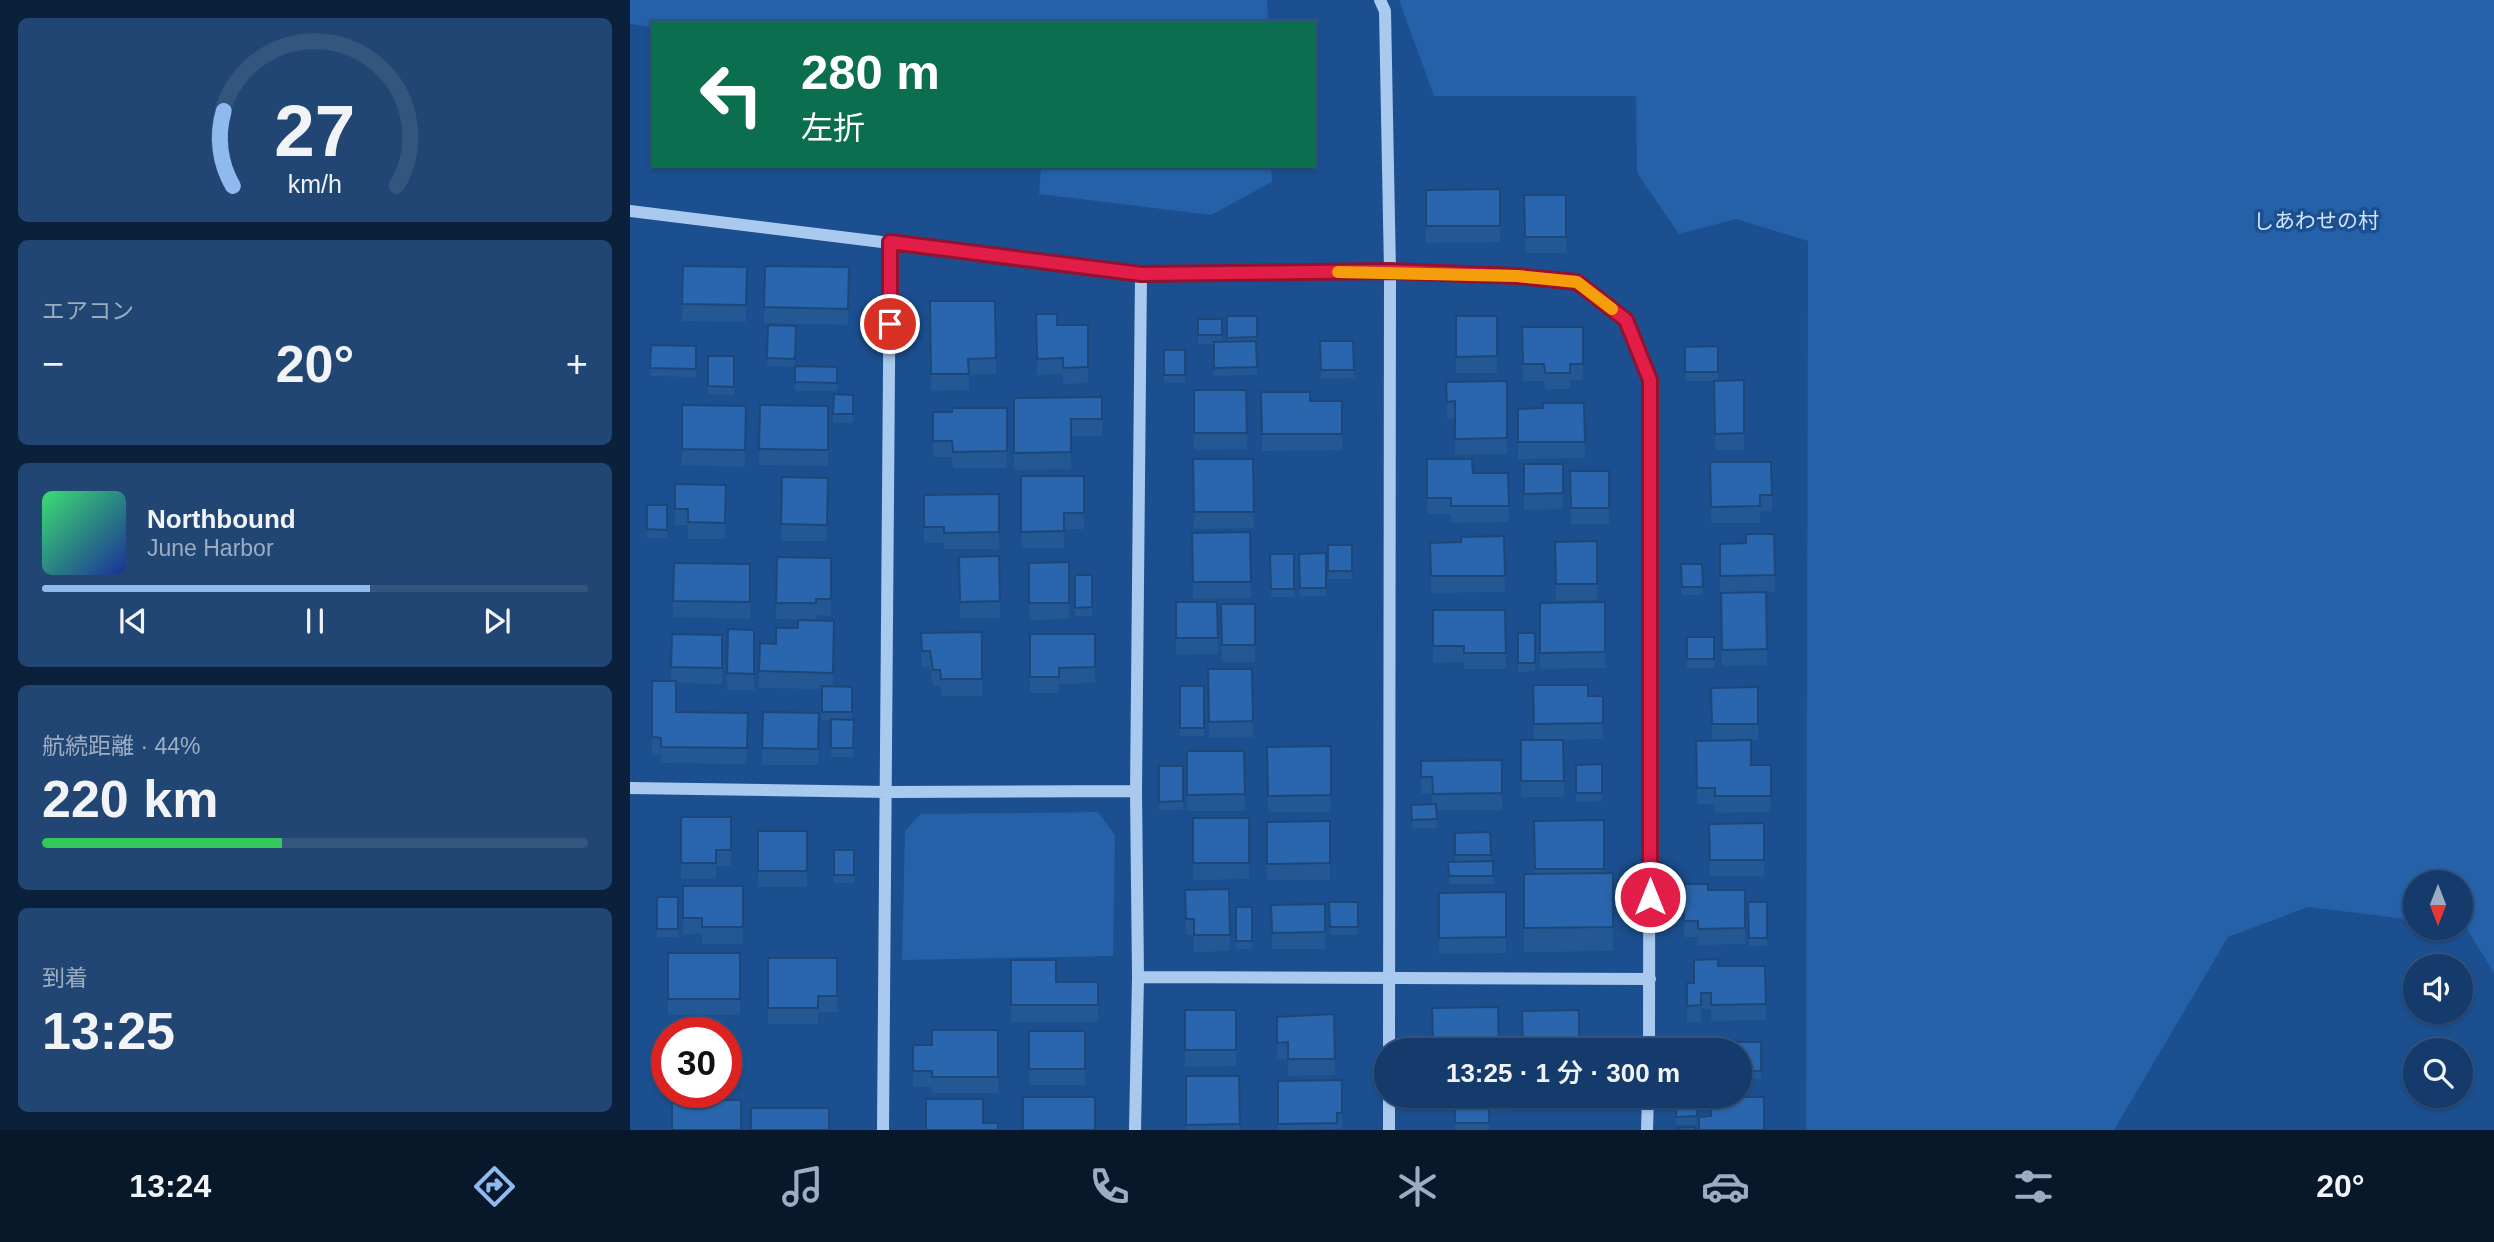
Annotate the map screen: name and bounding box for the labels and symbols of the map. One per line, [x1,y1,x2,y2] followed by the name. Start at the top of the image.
[2253,209,2379,232] park label: しあわせの村
[860,294,920,354] pin
[1613,860,1687,934] position arrow
[2403,870,2473,940] north arrow
[651,1017,742,1108] speed limit sign: 30

